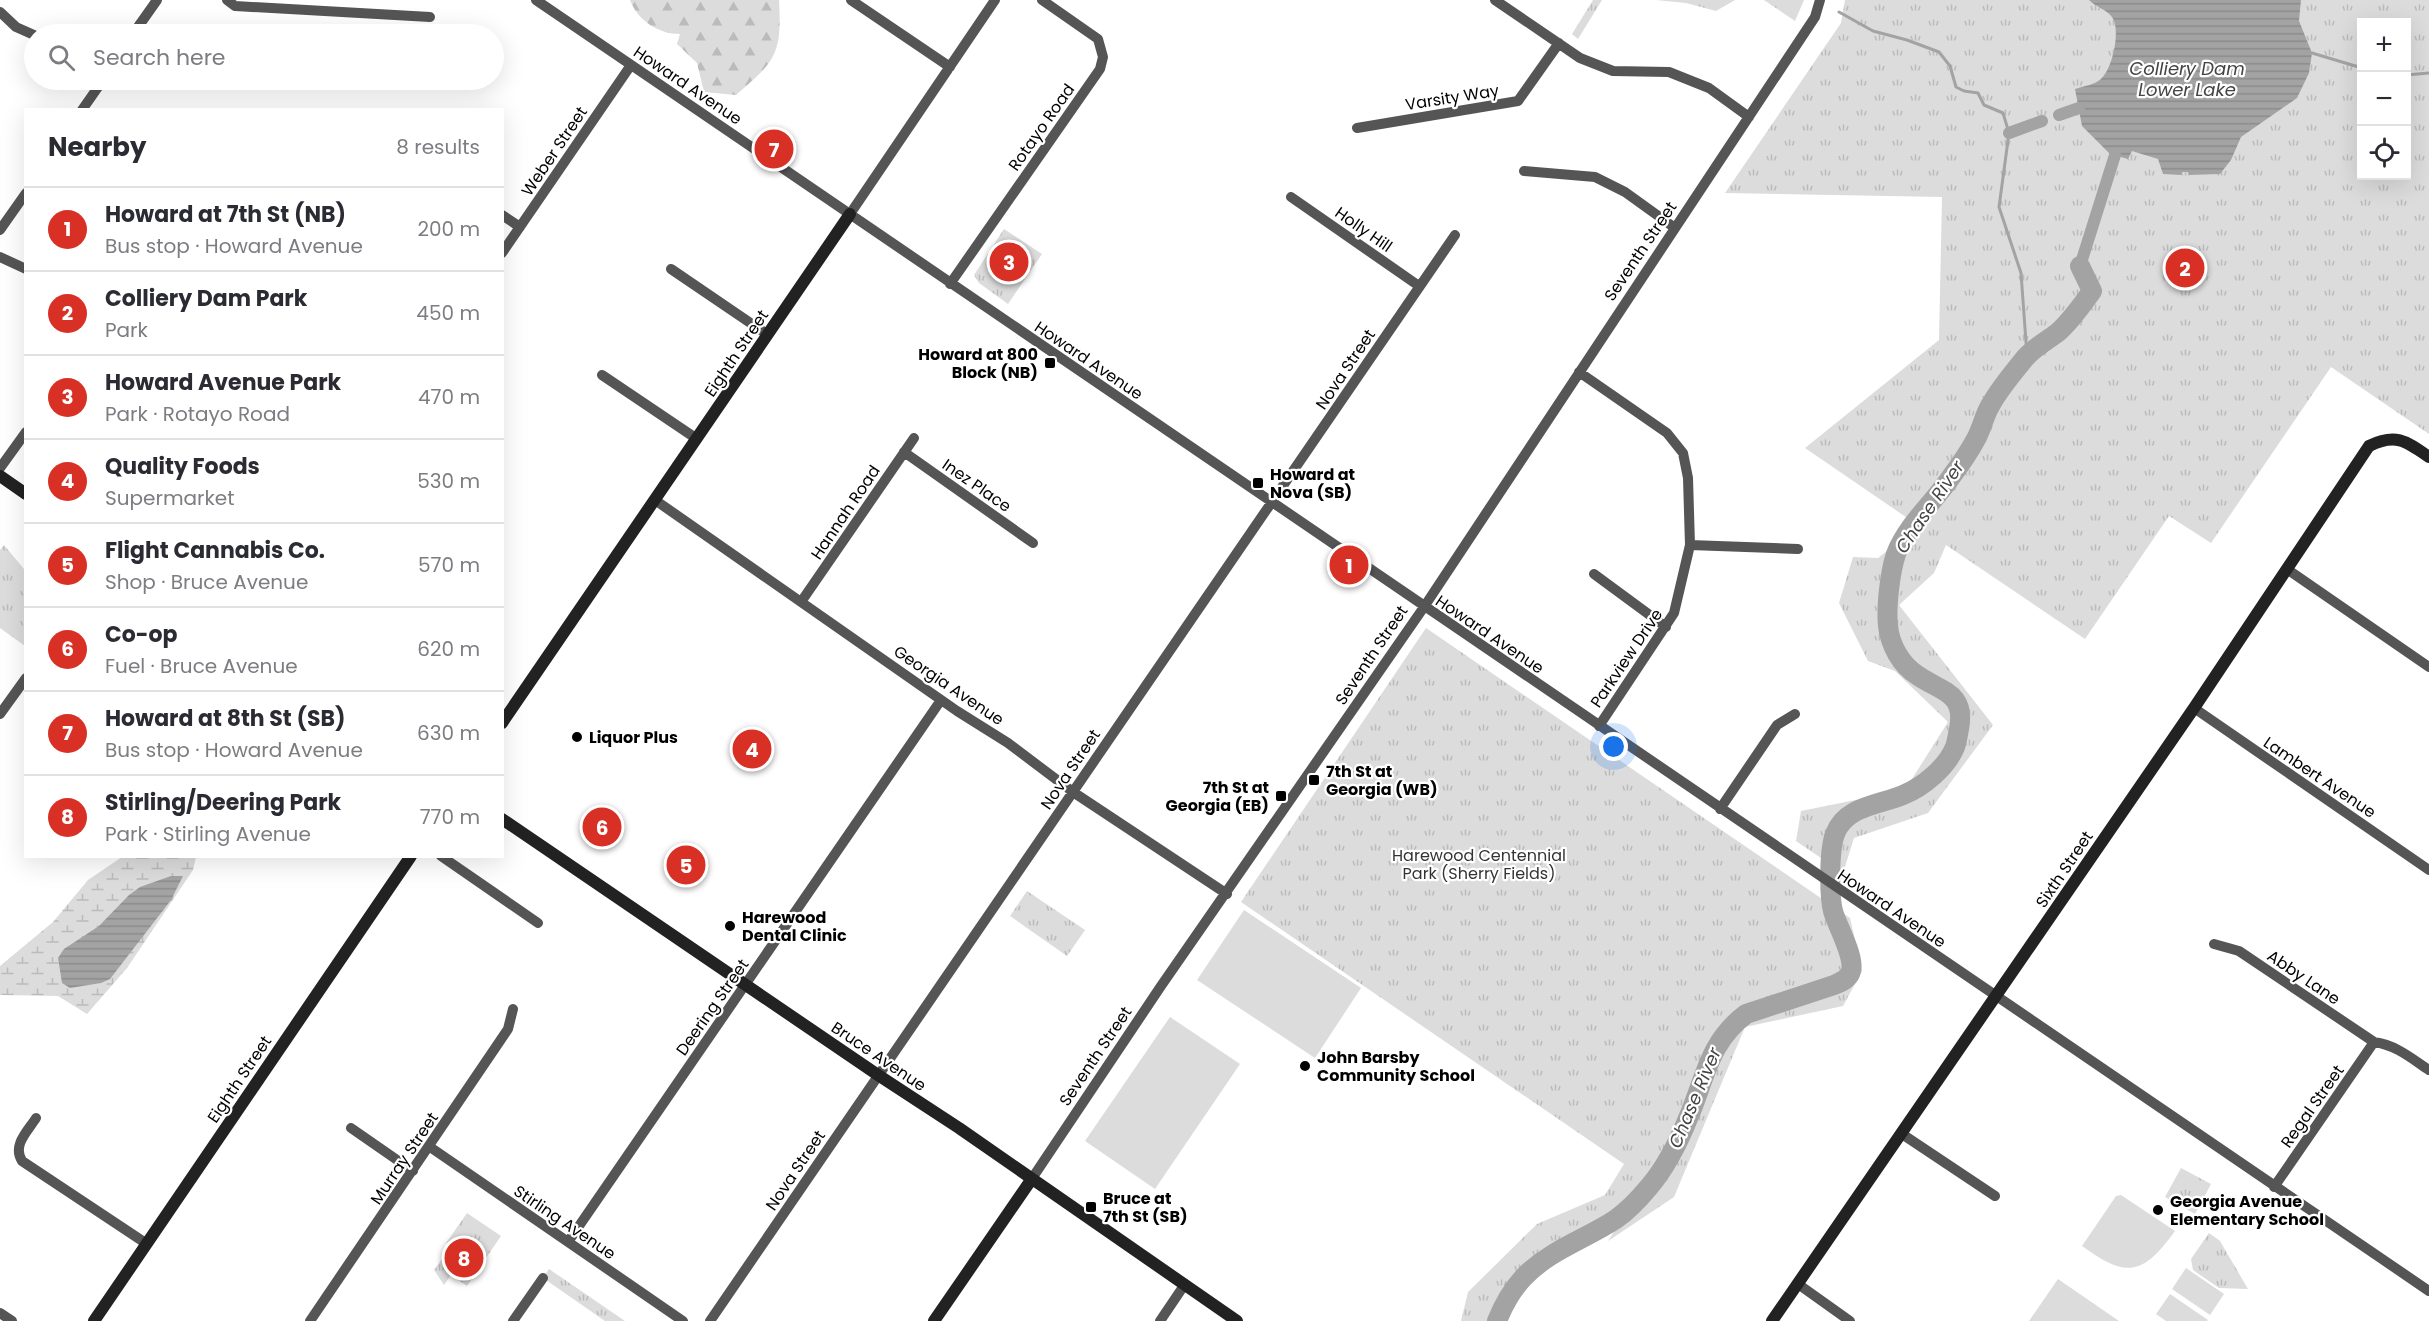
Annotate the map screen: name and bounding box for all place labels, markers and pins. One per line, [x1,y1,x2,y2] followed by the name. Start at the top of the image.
[754,126,794,172] pin: 7
[990,240,1028,284] pin: 3
[2166,246,2204,290] pin: 2
[918,343,1038,384] place label: Howard at 800 Block (NB)
[1043,356,1057,370] marker: Howard at 800 Block (NB)
[1270,463,1355,504] place label: Howard at Nova (SB)
[1251,476,1265,490] marker: Howard at Nova (SB)
[1330,542,1368,588] pin: 1
[589,726,678,749] place label: Liquor Plus
[732,726,771,771] pin: 4
[570,730,584,744] marker: Liquor Plus
[1326,760,1438,801] place label: 7th St at Georgia (WB)
[1307,773,1321,787] marker: 7th St at Georgia (WB)
[1166,776,1269,817] place label: 7th St at Georgia (EB)
[1274,789,1288,803] marker: 7th St at Georgia (EB)
[582,804,622,850] pin: 6
[666,842,706,888] pin: 5
[742,906,847,947] place label: Harewood Dental Clinic
[723,919,737,933] marker: Harewood Dental Clinic
[1317,1046,1475,1087] place label: John Barsby Community School
[1298,1059,1312,1073] marker: John Barsby Community School
[1103,1187,1188,1228] place label: Bruce at 7th St (SB)
[2170,1190,2324,1231] place label: Georgia Avenue Elementary School
[1084,1200,1098,1214] marker: Bruce at 7th St (SB)
[2151,1203,2165,1217] marker: Georgia Avenue Elementary School
[444,1236,484,1280] pin: 8

